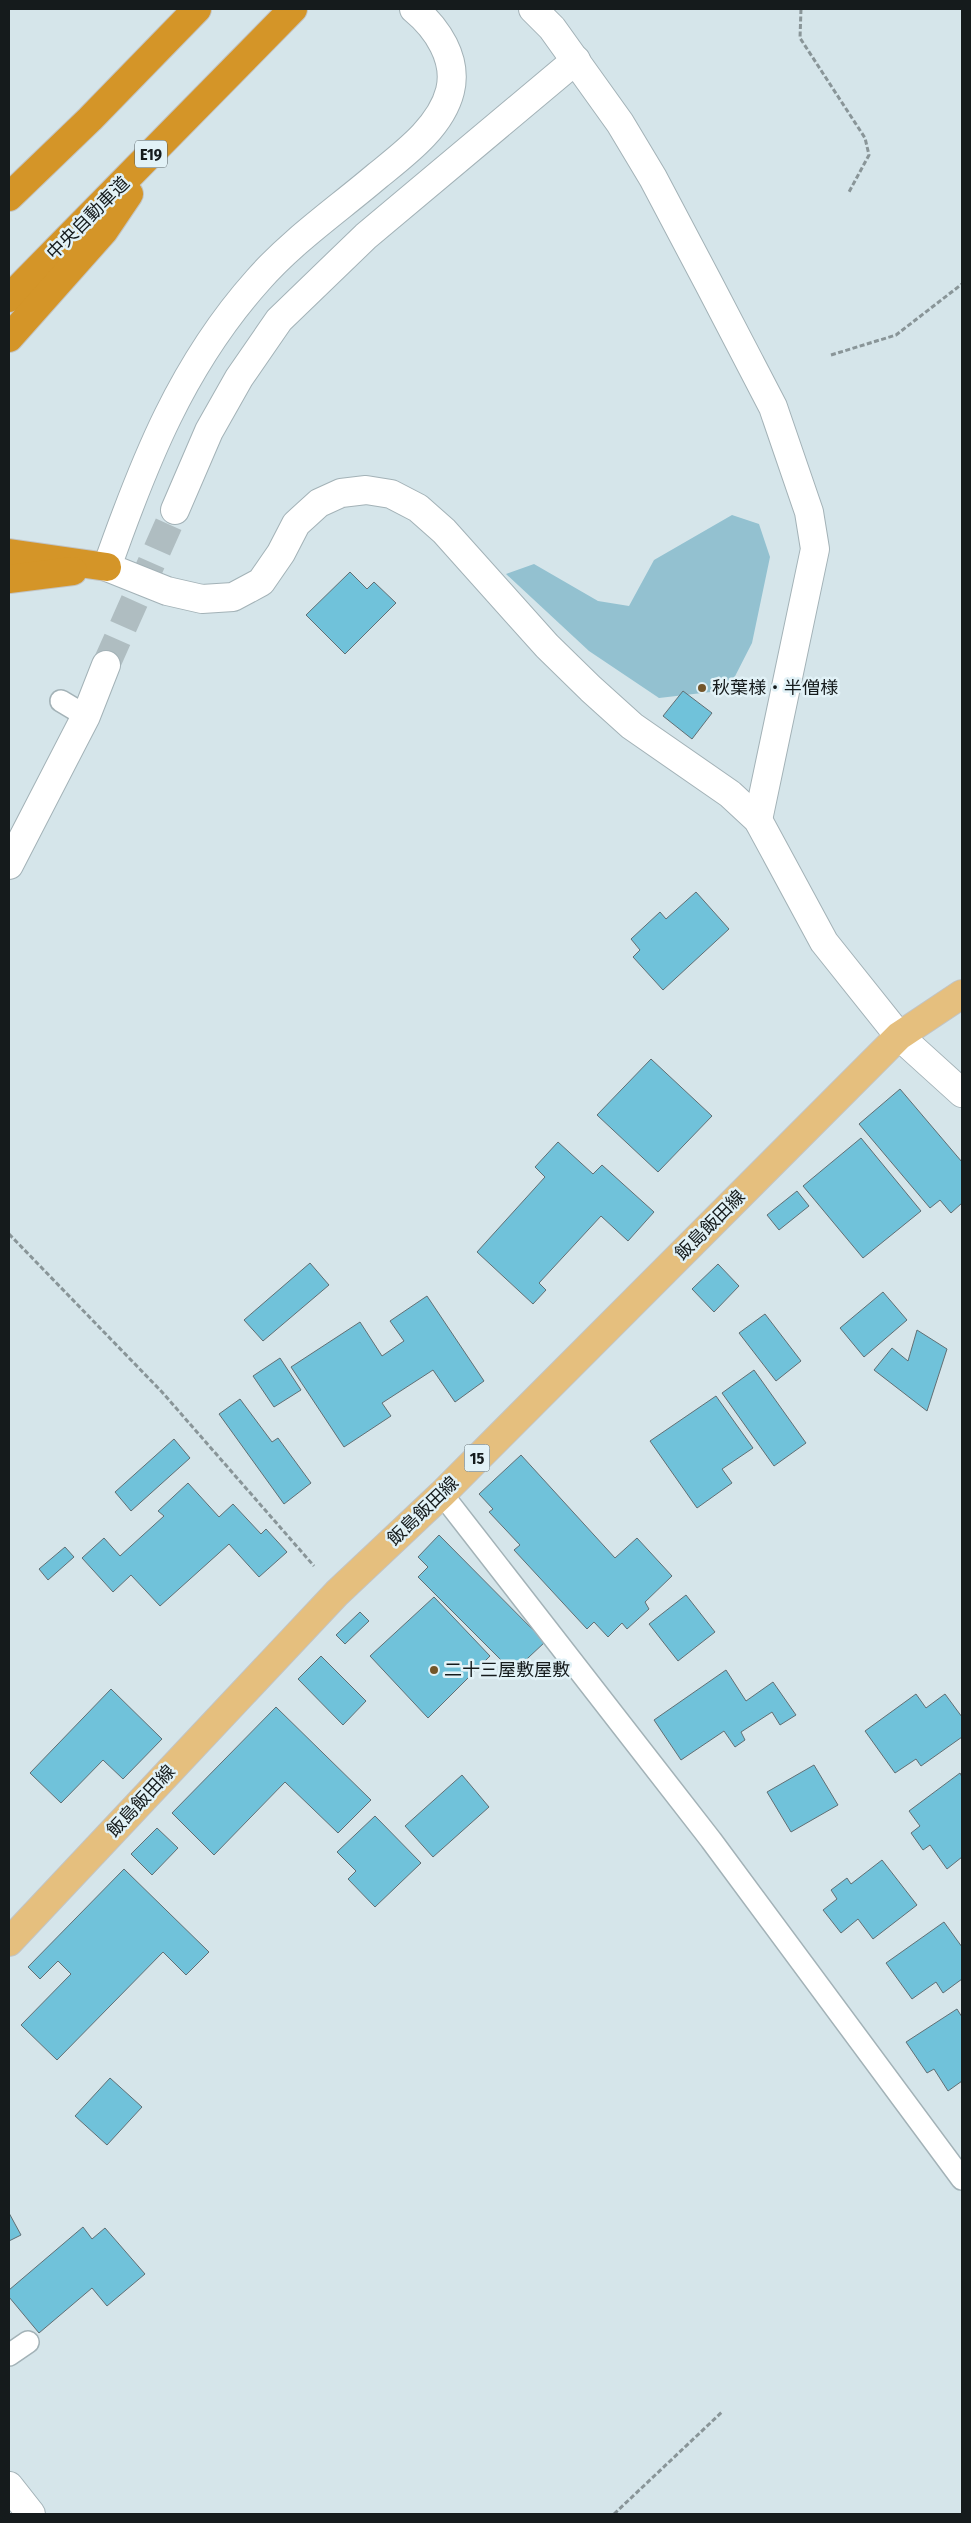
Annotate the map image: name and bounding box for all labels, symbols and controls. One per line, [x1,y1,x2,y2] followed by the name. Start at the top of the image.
[135,140,167,168] road number: E19
[42,172,134,264] street label: 中央自動車道
[712,677,838,699] place label: 秋葉様・半僧様
[696,682,708,694] marker: 秋葉様・半僧様
[670,1185,750,1265] street label: 飯島飯田線
[464,1445,490,1472] road number: 15
[383,1472,463,1550] street label: 飯島飯田線
[444,1659,570,1681] place label: 二十三屋敷屋敷
[428,1664,440,1676] marker: 二十三屋敷屋敷
[102,1761,180,1841] street label: 飯島飯田線

